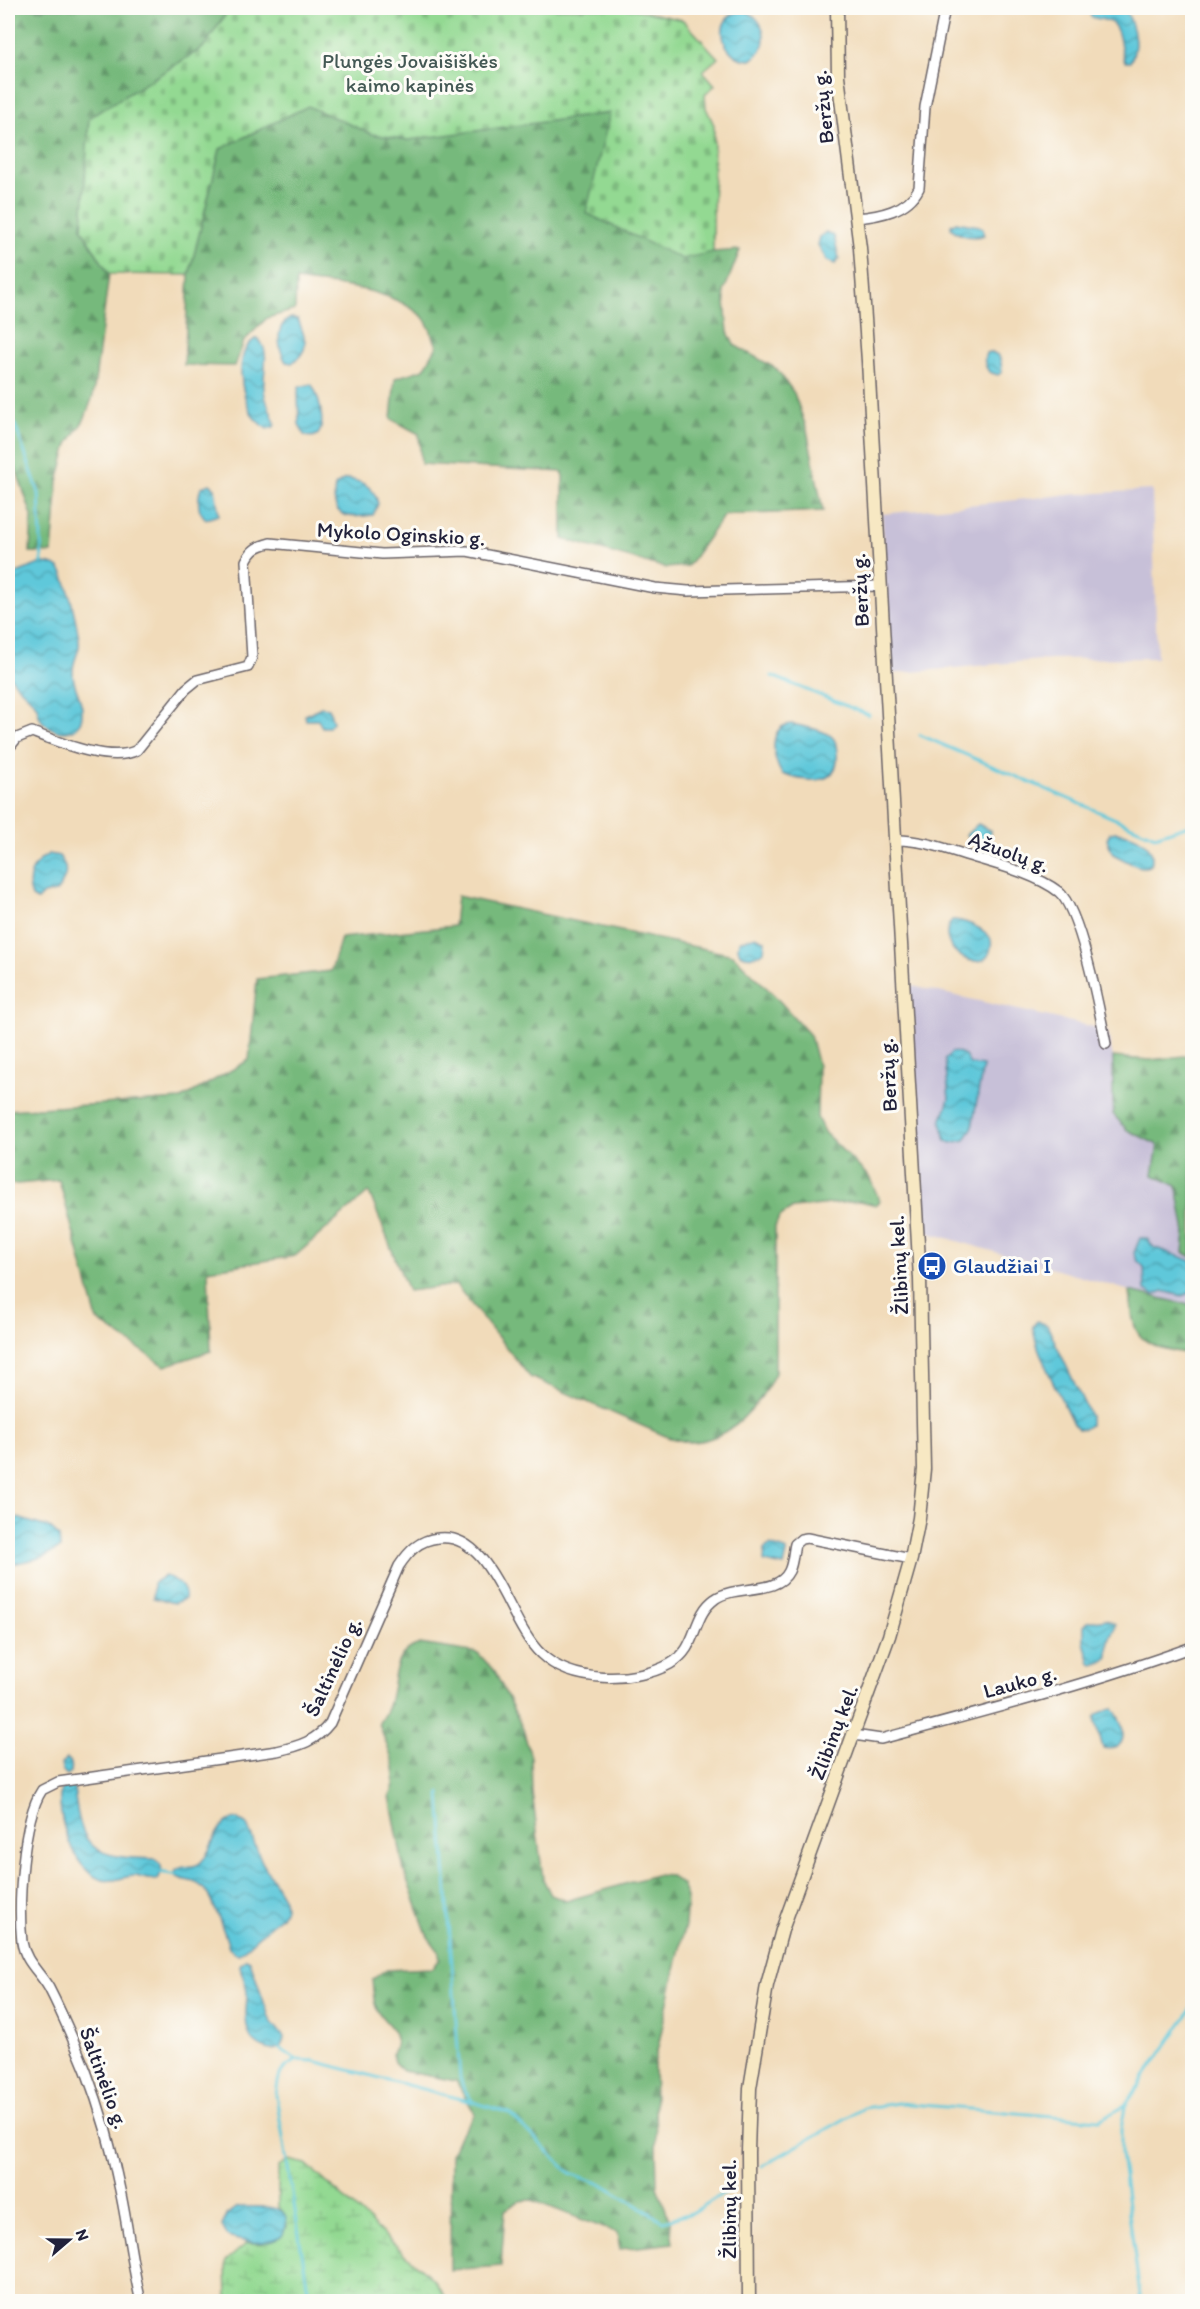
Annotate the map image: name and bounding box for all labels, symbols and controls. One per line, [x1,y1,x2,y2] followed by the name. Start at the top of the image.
[322,48,498,97] park label: Plungės Jovaišiškės kaimo kapinės
[806,69,839,145] street label: Beržų g.
[316,517,486,550] street label: Mykolo Oginskio g.
[845,553,874,628] street label: Beržų g.
[966,825,1053,878] street label: Ąžuolų g.
[873,1038,902,1113] street label: Beržų g.
[883,1214,914,1316] street label: Žlibinų kel.
[916,1250,948,1282] bus stop icon: Glaudžiai I
[953,1253,1051,1278] place label: Glaudžiai I
[299,1613,366,1720] street label: Šaltinėlio g.
[980,1660,1059,1703] street label: Lauko g.
[804,1681,863,1783] street label: Žlibinų kel.
[75,2024,134,2132] street label: Šaltinėlio g.
[716,2159,741,2259] street label: Žlibinų kel.
[39,2210,99,2270] north arrow
[72,2227,93,2243] text: N

